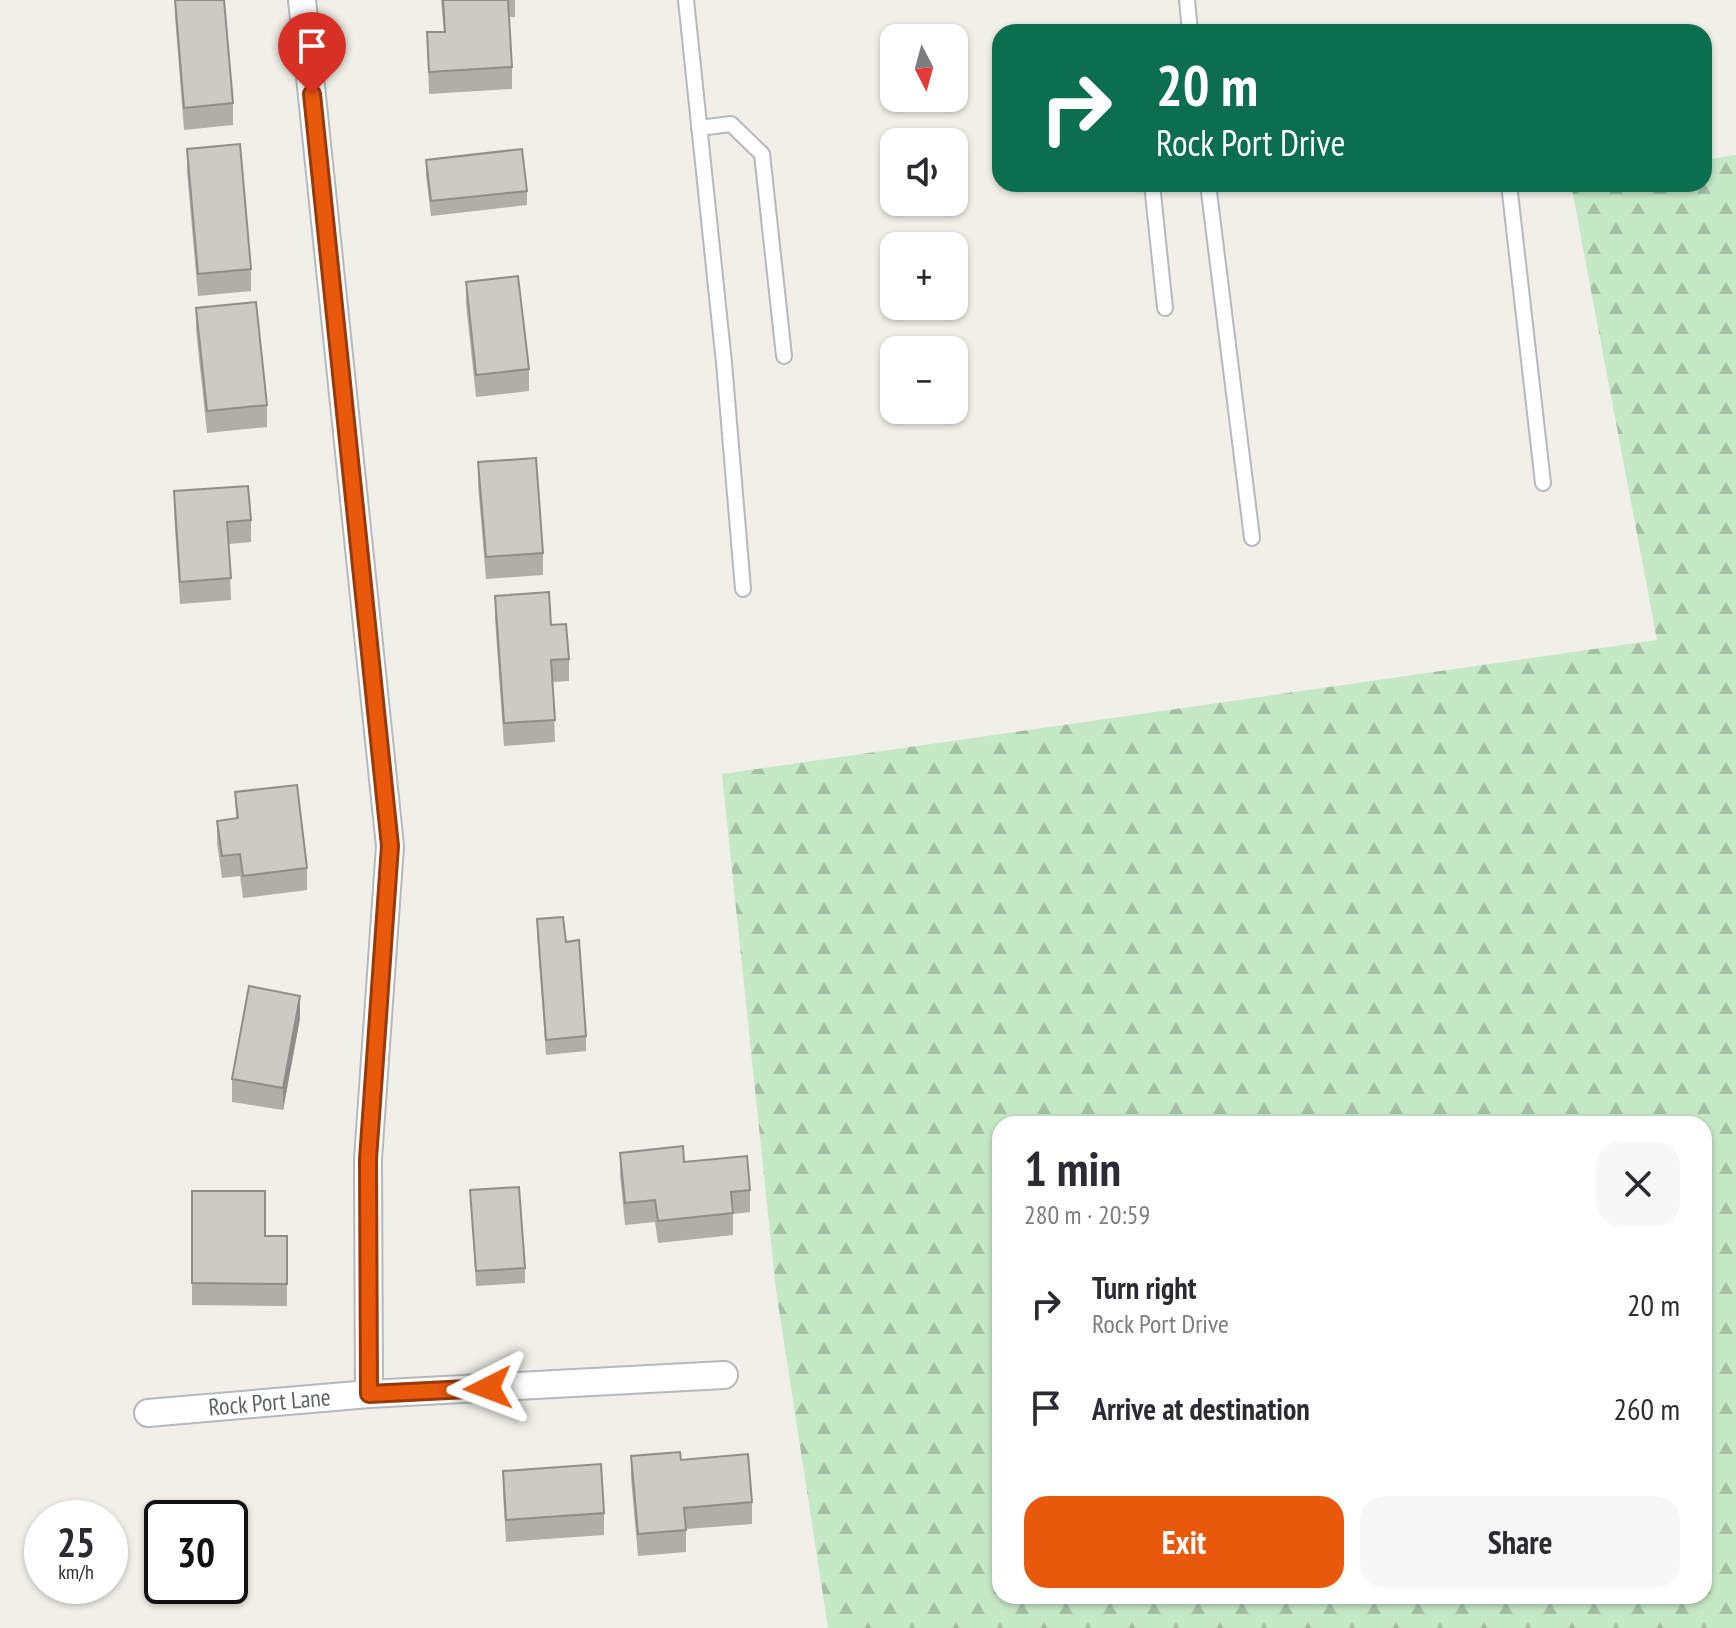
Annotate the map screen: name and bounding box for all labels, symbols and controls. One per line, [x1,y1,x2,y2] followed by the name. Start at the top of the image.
[278,12,346,94] pin
[290,24,334,68] icon: arrive
[880,24,968,112] north arrow
[880,24,968,424] map controls
[1156,49,1258,121] text: 20 m
[1024,56,1128,160] icon: right
[1156,119,1345,166] text: Rock Port Drive
[880,128,968,216] button: sound
[880,232,968,320] button: +
[880,336,968,424] button: −
[1024,1137,1121,1199] text: 1 min
[1596,1142,1680,1226] button: close
[1024,1198,1150,1231] text: 280 m · 20:59
[1092,1268,1196,1307] text: Turn right
[1024,1282,1068,1326] icon: right
[1627,1285,1680,1324] text: 20 m
[1092,1307,1229,1340] text: Rock Port Drive
[446,1346,530,1430] position arrow
[207,1381,332,1423] street label: Rock Port Lane
[1024,1386,1068,1430] icon: arrive
[1092,1389,1310,1428] text: Arrive at destination
[1614,1389,1680,1428] text: 260 m
[1024,1496,1344,1588] button: Exit
[1360,1496,1680,1588] button: Share
[144,1500,248,1604] speed limit sign: 30
[57,1516,95,1568] text: 25
[58,1559,94,1585] text: km/h

